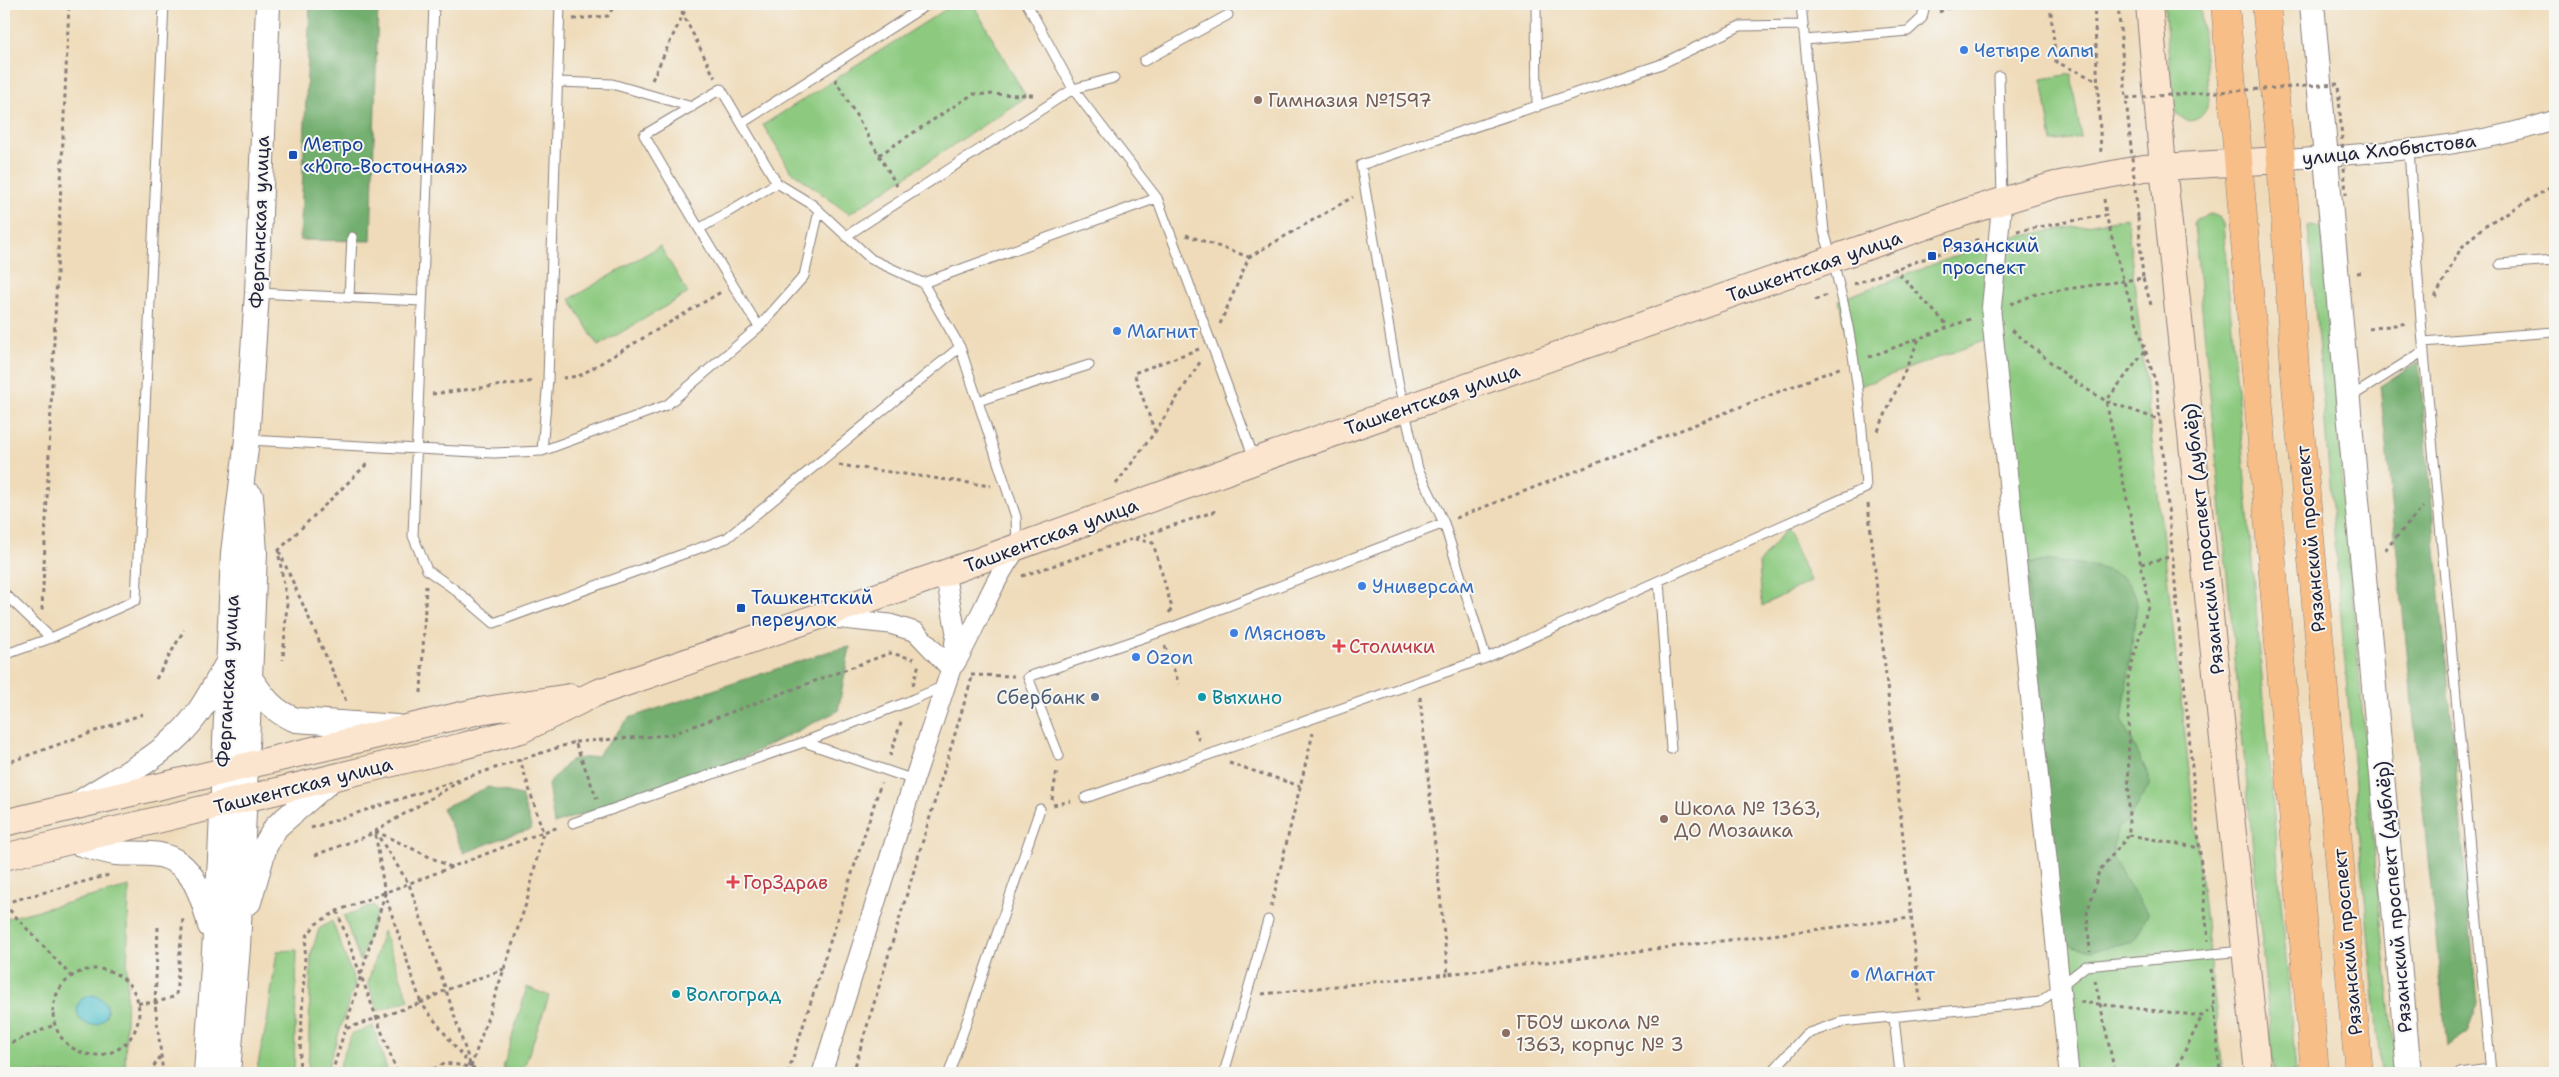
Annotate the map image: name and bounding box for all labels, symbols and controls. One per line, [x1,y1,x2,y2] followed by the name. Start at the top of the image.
[1974,38,2094,63] place label: Четыре лапы
[1958,44,1970,56] marker: Четыре лапы
[1268,88,1432,113] place label: Гимназия №1597
[1252,94,1264,106] marker: Гимназия №1597
[2301,128,2478,171] street label: улица Хлобыстова
[303,132,468,179] place label: Метро «Юго-Восточная»
[244,135,275,309] street label: Ферганская улица
[287,149,299,161] marker: Метро «Юго-Восточная»
[1723,225,1905,308] street label: Ташкентская улица
[1942,233,2039,280] place label: Рязанский проспект
[1926,250,1938,262] marker: Рязанский проспект
[1127,319,1198,344] place label: Магнит
[1111,325,1123,337] marker: Магнит
[1341,358,1523,441] street label: Ташкентская улица
[2177,402,2230,676] street label: Рязанский проспект (дублёр)
[2290,444,2331,633] street label: Рязанский проспект
[961,492,1142,579] street label: Ташкентская улица
[1372,574,1474,599] place label: Универсам
[1356,580,1368,592] marker: Универсам
[751,585,873,632] place label: Ташкентский переулок
[210,594,245,768] street label: Ферганская улица
[735,602,747,614] marker: Ташкентский переулок
[1244,621,1326,646] place label: Мясновъ
[1228,627,1240,639] marker: Мясновъ
[1349,634,1435,659] place label: Столички
[1333,640,1345,652] marker: Столички
[1146,645,1193,670] place label: Ozon
[1130,651,1142,663] marker: Ozon
[996,685,1085,710] place label: Сбербанк
[1212,685,1282,710] place label: Выхино
[1089,691,1101,703] marker: Сбербанк
[1196,691,1208,703] marker: Выхино
[211,751,395,820] street label: Ташкентская улица
[2369,760,2418,1034] street label: Рязанский проспект (дублёр)
[1674,796,1820,843] place label: Школа № 1363, ДО Мозаика
[1658,813,1670,825] marker: Школа № 1363, ДО Мозаика
[2327,847,2368,1036] street label: Рязанский проспект
[743,870,828,895] place label: ГорЗдрав
[727,876,739,888] marker: ГорЗдрав
[1865,962,1936,987] place label: Магнат
[1849,968,1861,980] marker: Магнат
[686,982,781,1007] place label: Волгоград
[670,988,682,1000] marker: Волгоград
[1516,1010,1684,1057] place label: ГБОУ школа № 1363, корпус № 3
[1500,1027,1512,1039] marker: ГБОУ школа № 1363, корпус № 3

